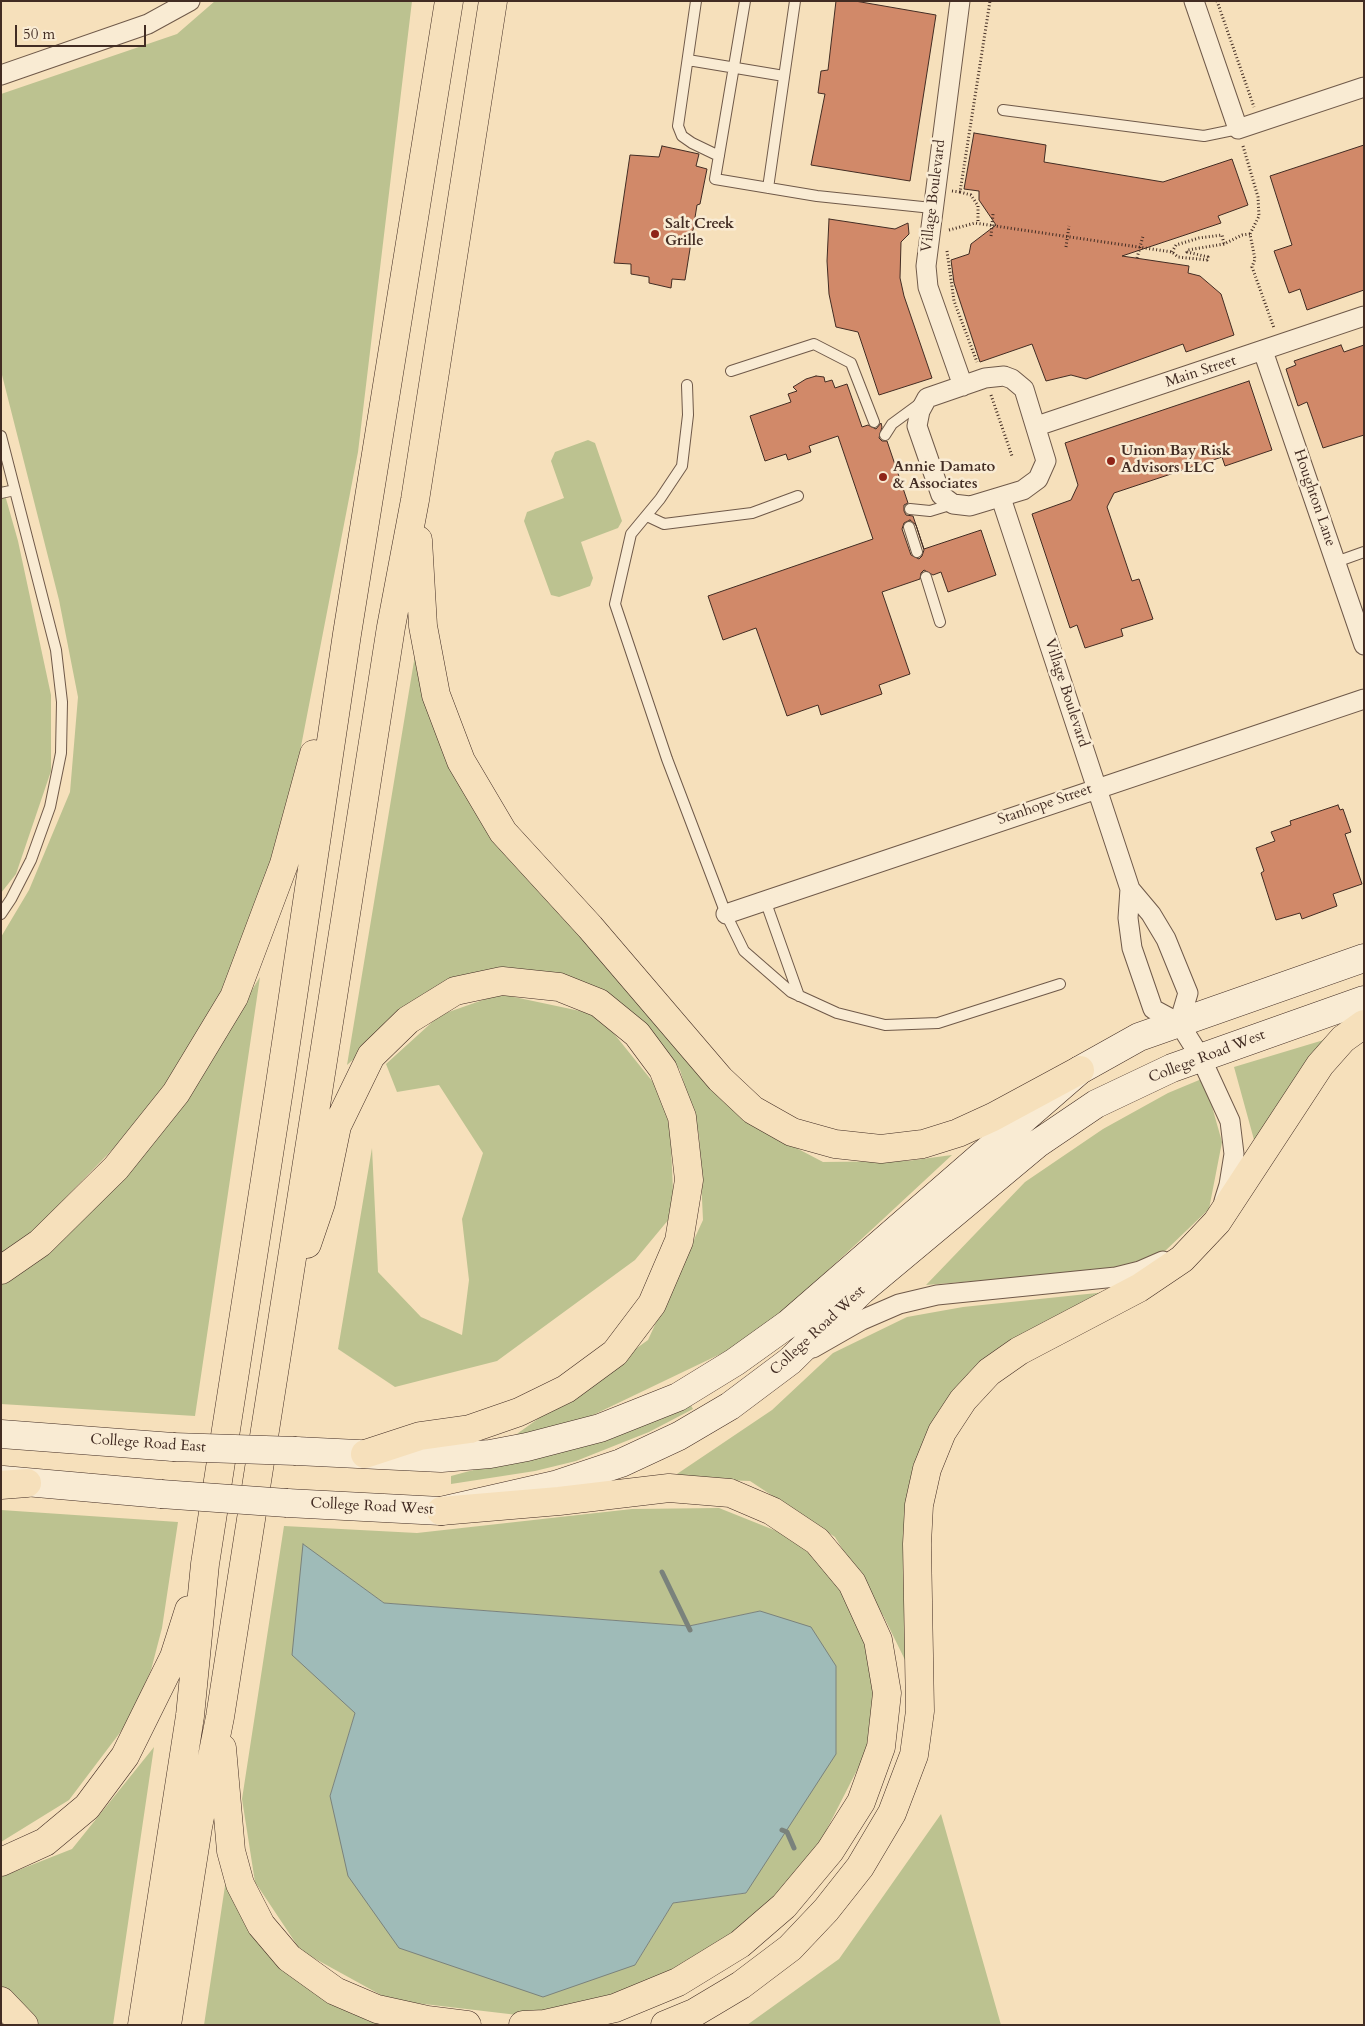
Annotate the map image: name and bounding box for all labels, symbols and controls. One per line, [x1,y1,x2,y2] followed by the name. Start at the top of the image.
[18,15,149,47] scale bar
[23,24,55,44] text: 50 m
[918,139,950,253] street label: Village Boulevard
[665,216,734,251] place label: Salt Creek Grille
[649,228,661,240] marker: Salt Creek Grille
[1163,352,1239,392] street label: Main Street
[1121,443,1231,478] place label: Union Bay Risk Advisors LLC
[1289,447,1339,549] street label: Houghton Lane
[1105,455,1117,467] marker: Union Bay Risk Advisors LLC
[893,459,995,494] place label: Annie Damato & Associates
[877,471,889,483] marker: Annie Damato & Associates
[1040,636,1092,750] street label: Village Boulevard
[995,780,1095,830] street label: Stanhope Street
[1146,1026,1268,1088] street label: College Road West
[767,1282,869,1380] street label: College Road West
[90,1431,206,1457] street label: College Road East
[310,1495,434,1519] street label: College Road West

